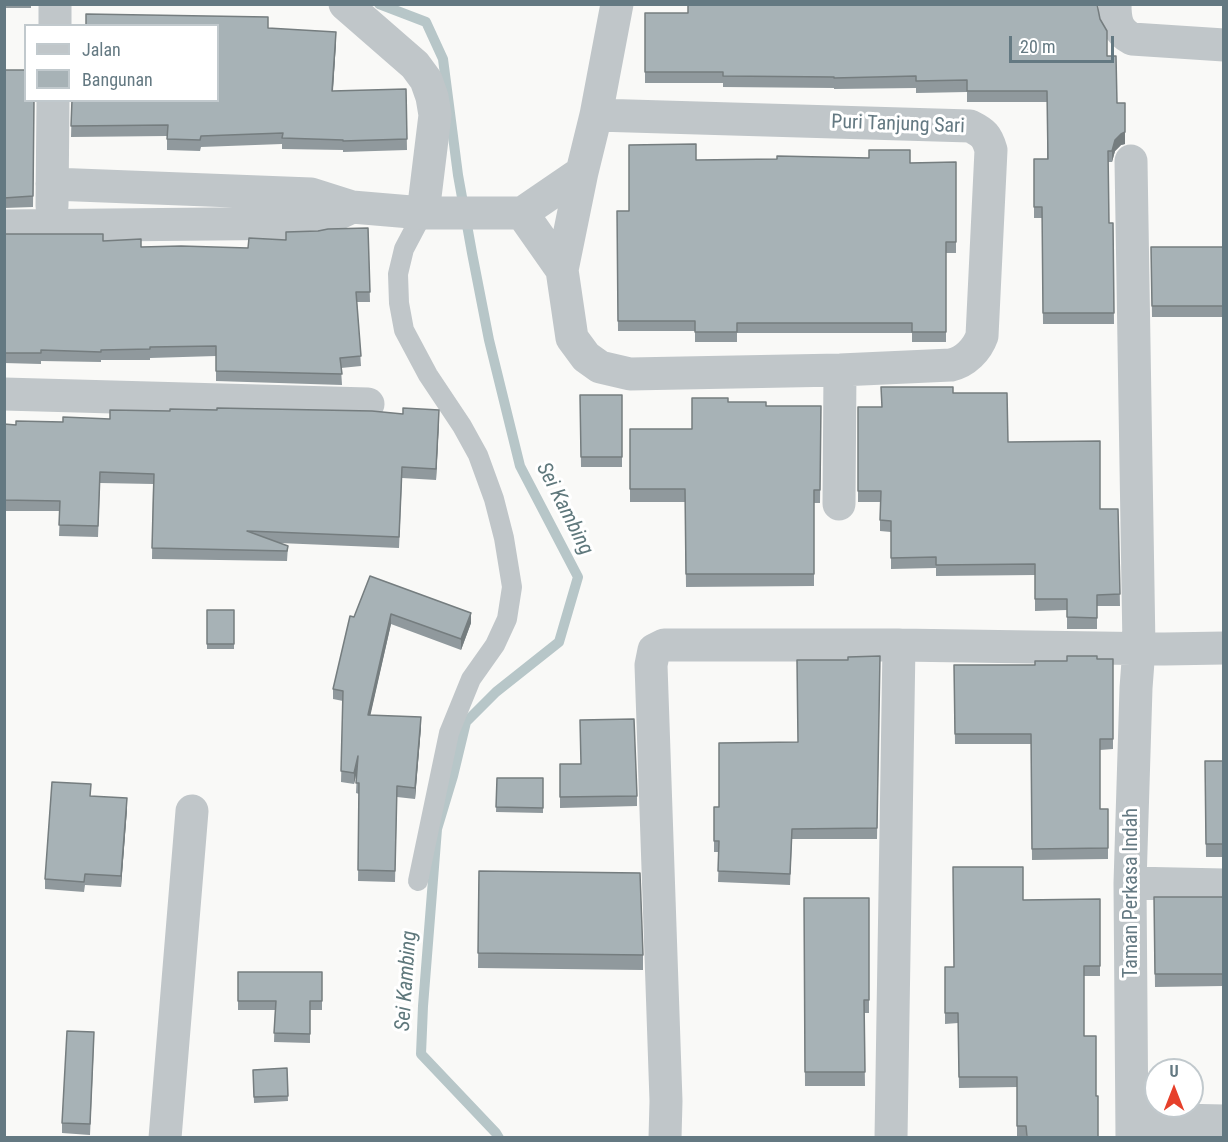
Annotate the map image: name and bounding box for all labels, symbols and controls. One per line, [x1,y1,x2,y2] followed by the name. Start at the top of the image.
[24,24,219,102] legend
[1012,24,1117,62] scale bar
[1020,36,1055,57] text: 20 m
[82,39,121,60] text: Jalan
[82,69,153,90] text: Bangunan
[831,111,965,139] street label: Puri Tanjung Sari
[530,459,598,559] water label: Sei Kambing
[1120,808,1144,978] street label: Taman Perkasa Indah
[391,930,423,1032] water label: Sei Kambing
[1144,1058,1204,1118] north arrow
[1169,1062,1179,1081] text: U

